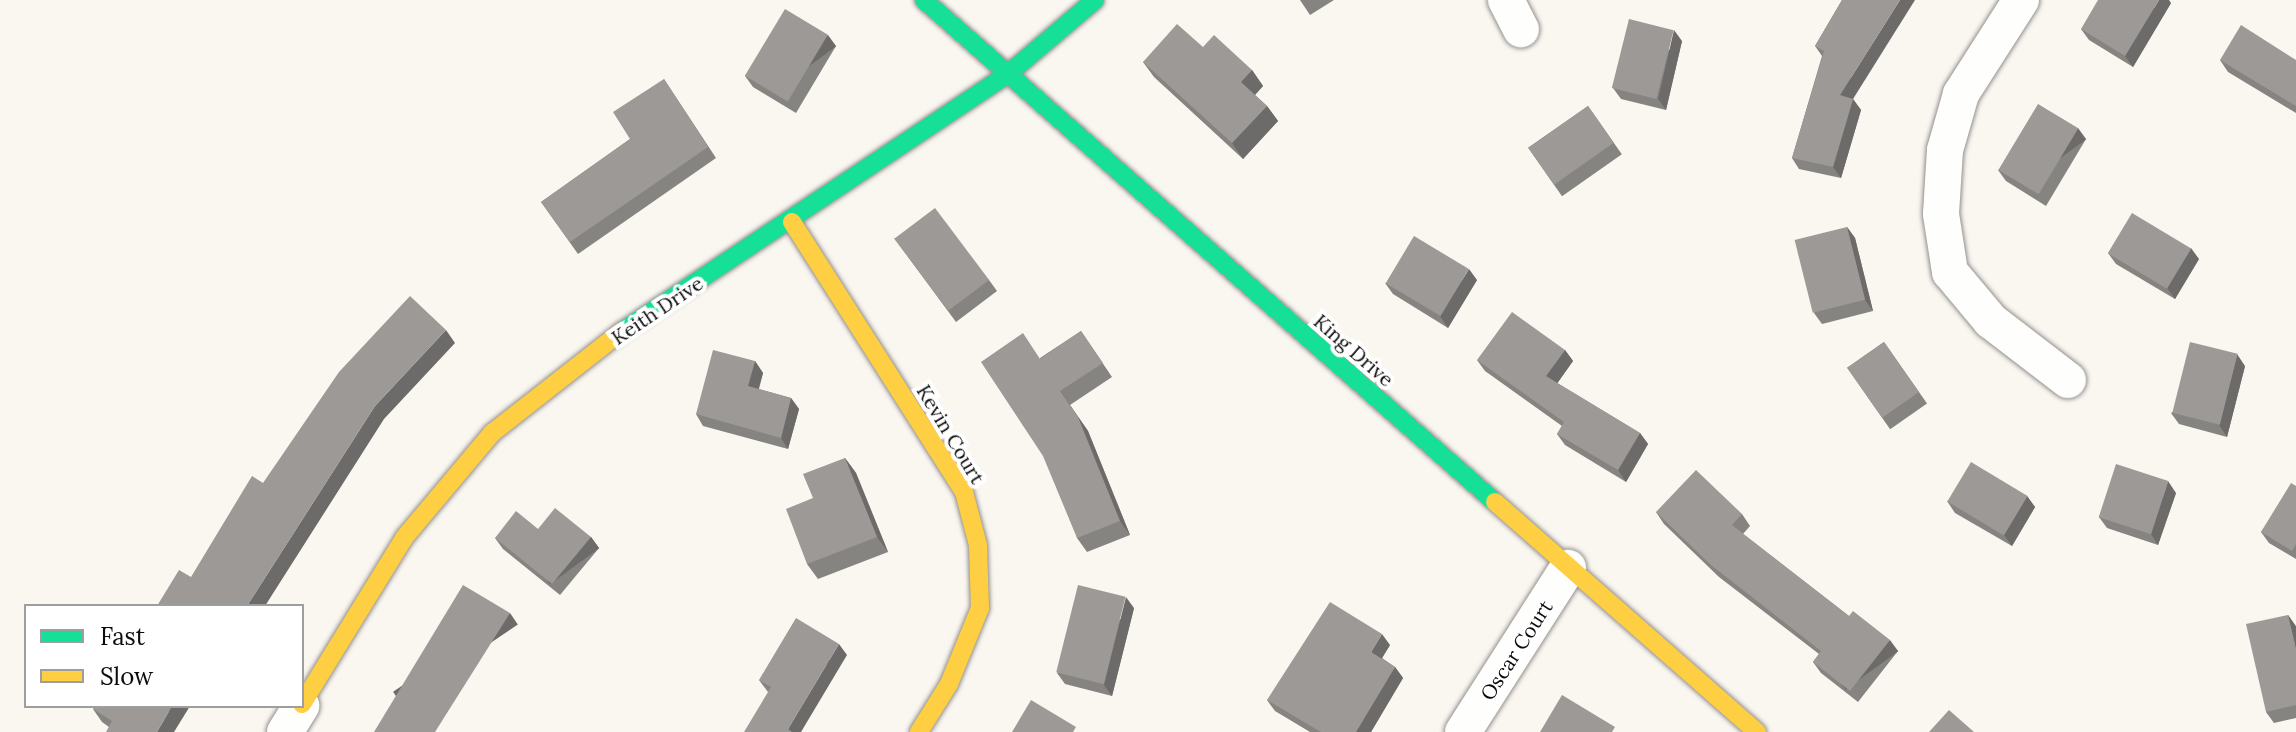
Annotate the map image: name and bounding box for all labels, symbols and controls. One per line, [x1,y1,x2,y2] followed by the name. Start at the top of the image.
[607,271,707,349] street label: Keith Drive
[1309,309,1399,391] street label: King Drive
[912,380,990,488] street label: Kevin Court
[1475,596,1557,704] street label: Oscar Court
[24,604,304,708] legend
[100,621,145,652] text: Fast
[100,661,153,692] text: Slow

